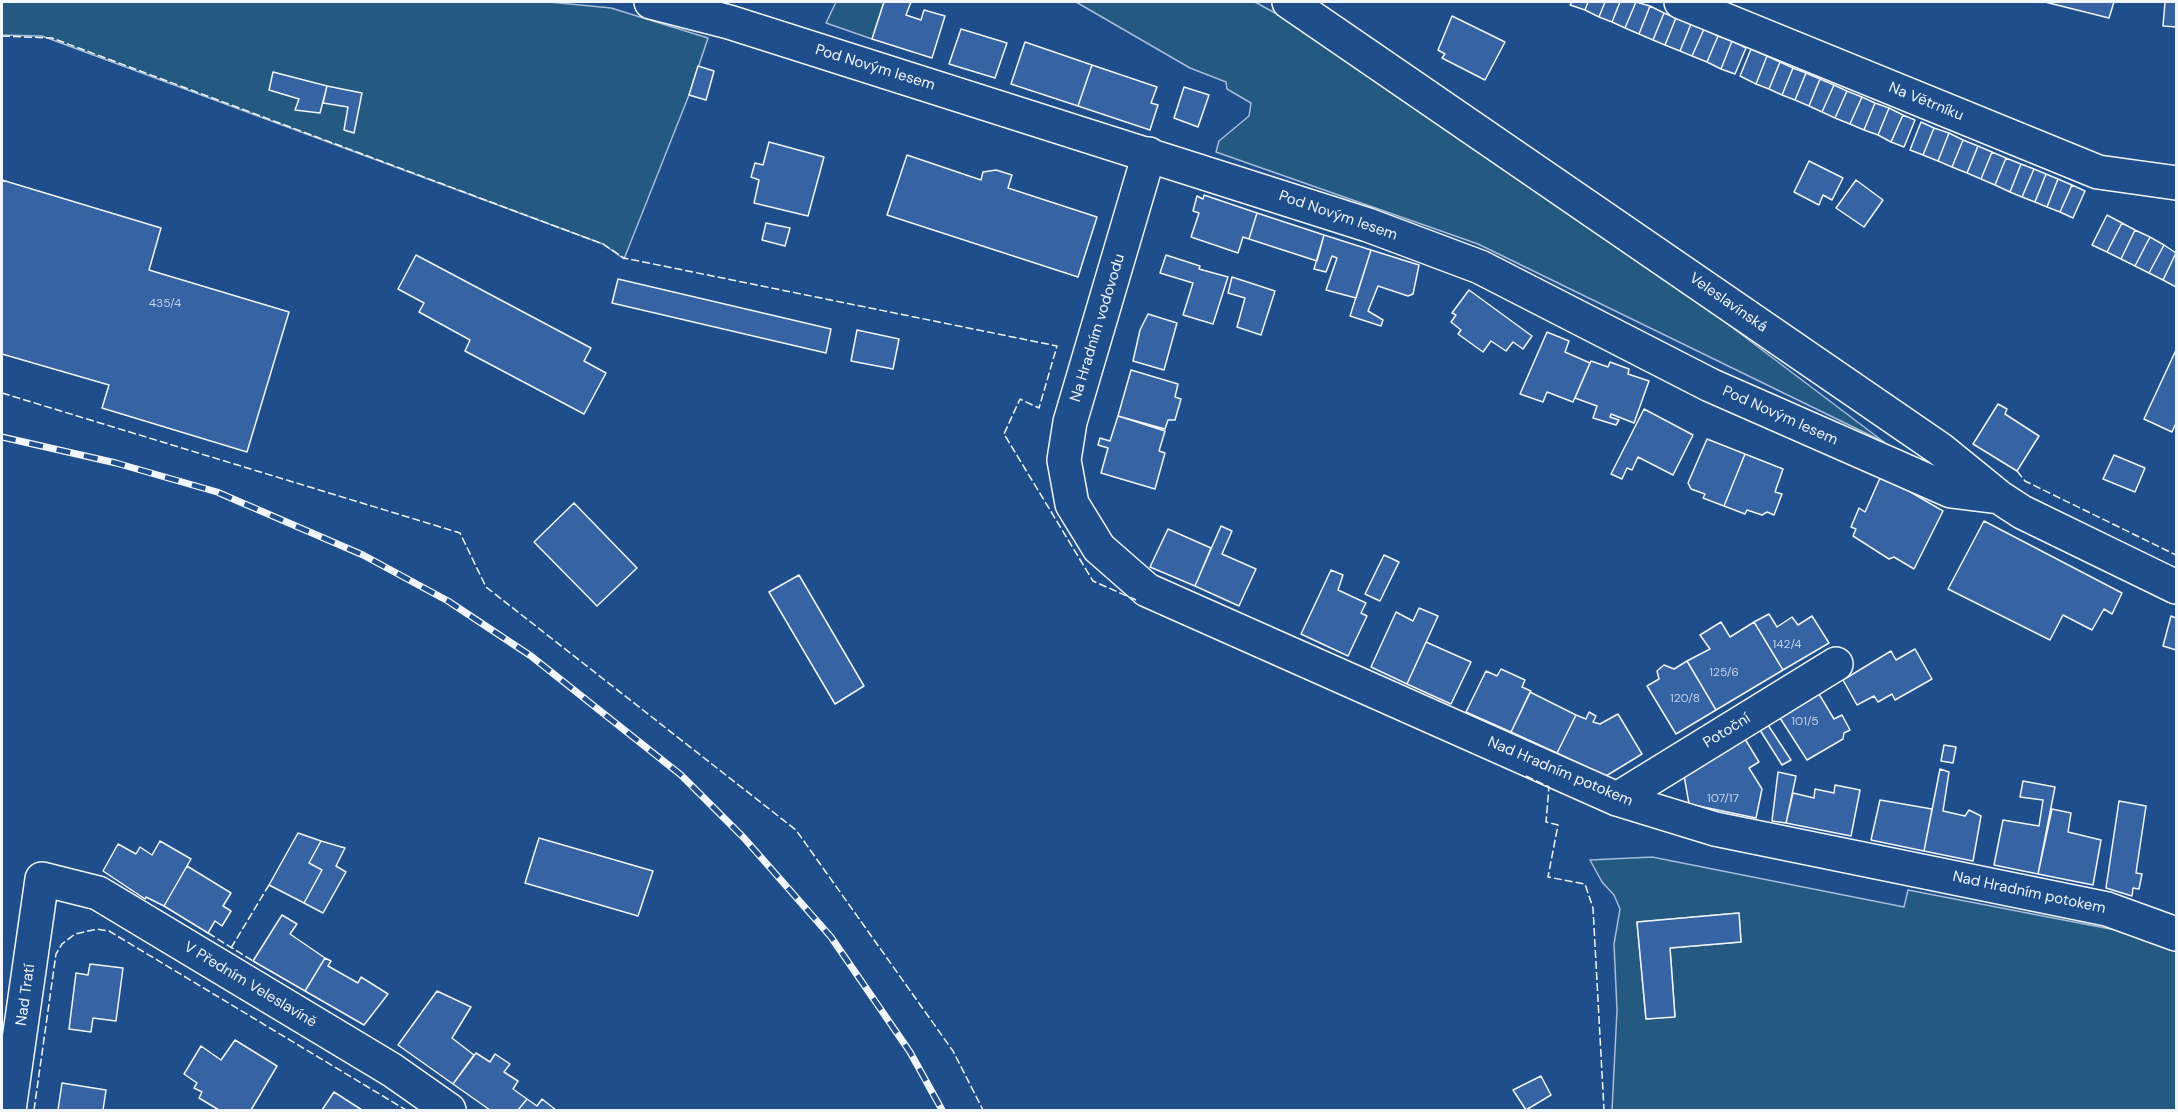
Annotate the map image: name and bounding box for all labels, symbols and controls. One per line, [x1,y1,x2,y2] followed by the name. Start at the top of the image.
[813,41,937,95] street label: Pod Novým lesem
[1886,79,1966,125] street label: Na Větrníku
[1276,187,1400,245] street label: Pod Novým lesem
[1067,252,1129,404] street label: Na Hradním vodovodu
[1685,269,1771,337] street label: Veleslavínská
[149,297,181,311] house number: 435/4
[1720,382,1840,450] street label: Pod Novým lesem
[1772,638,1802,652] house number: 142/4
[1709,666,1739,680] house number: 125/6
[1670,692,1700,706] house number: 120/8
[1700,710,1754,752] street label: Potoční
[1791,715,1819,729] house number: 101/5
[1485,733,1635,811] street label: Nad Hradním potokem
[1707,792,1739,806] house number: 107/17
[1951,868,2107,918] street label: Nad Hradním potokem
[180,938,320,1032] street label: V Předním Veleslavíně
[13,963,39,1027] street label: Nad Tratí

